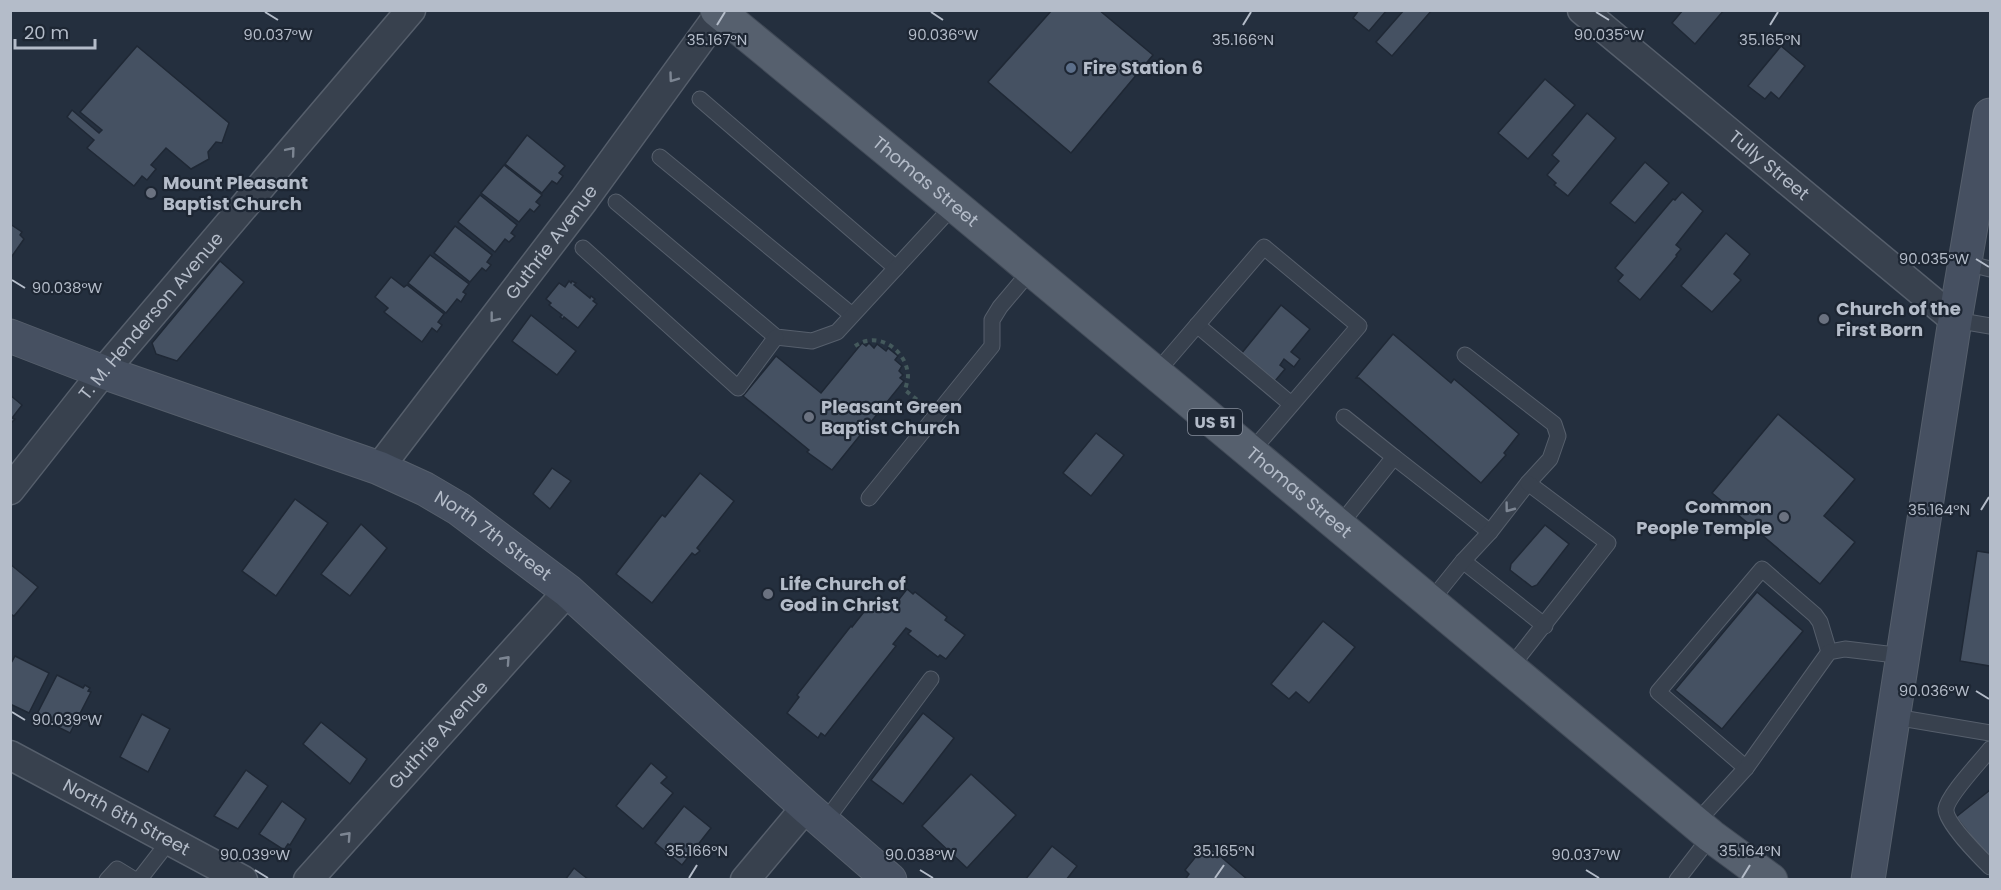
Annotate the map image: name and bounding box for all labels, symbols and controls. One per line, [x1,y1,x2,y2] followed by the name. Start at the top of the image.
[15,12,94,50] scale bar
[24,20,69,45] text: 20 m
[243,24,313,45] text: 90.037°W
[908,24,979,45] text: 90.036°W
[1574,24,1645,45] text: 90.035°W
[687,29,747,50] text: 35.167°N
[1212,29,1274,50] text: 35.166°N
[1739,29,1801,50] text: 35.165°N
[1083,55,1203,80] place label: Fire Station 6
[1064,61,1078,75] marker: Fire Station 6
[669,71,680,82] one-way arrow
[1724,124,1815,206] street label: Tully Street
[867,130,984,232] street label: Thomas Street
[284,147,295,158] one-way arrow
[163,170,308,216] place label: Mount Pleasant Baptist Church
[499,180,603,305] street label: Guthrie Avenue
[144,186,158,200] marker: Mount Pleasant Baptist Church
[73,226,229,405] street label: T. M. Henderson Avenue
[1899,248,1970,269] text: 90.035°W
[32,277,103,298] text: 90.038°W
[1836,296,1961,342] place label: Church of the First Born
[490,311,501,322] one-way arrow
[1817,312,1831,326] marker: Church of the First Born
[821,394,962,440] place label: Pleasant Green Baptist Church
[1188,409,1242,435] road number: US 51
[802,410,816,424] marker: Pleasant Green Baptist Church
[1241,441,1357,544] street label: Thomas Street
[430,484,557,586] street label: North 7th Street
[1636,494,1772,540] place label: Common People Temple
[1908,499,1970,520] text: 35.164°N
[1506,501,1517,512] one-way arrow
[1777,510,1791,524] marker: Common People Temple
[780,571,906,617] place label: Life Church of God in Christ
[761,587,775,601] marker: Life Church of God in Christ
[499,656,510,667] one-way arrow
[382,675,494,795] street label: Guthrie Avenue
[1899,680,1970,701] text: 90.036°W
[32,709,103,730] text: 90.039°W
[59,773,195,861] street label: North 6th Street
[340,832,351,843] one-way arrow
[666,840,728,861] text: 35.166°N
[1193,840,1255,861] text: 35.165°N
[1719,840,1781,861] text: 35.164°N
[220,844,291,865] text: 90.039°W
[885,844,956,865] text: 90.038°W
[1551,844,1621,865] text: 90.037°W

